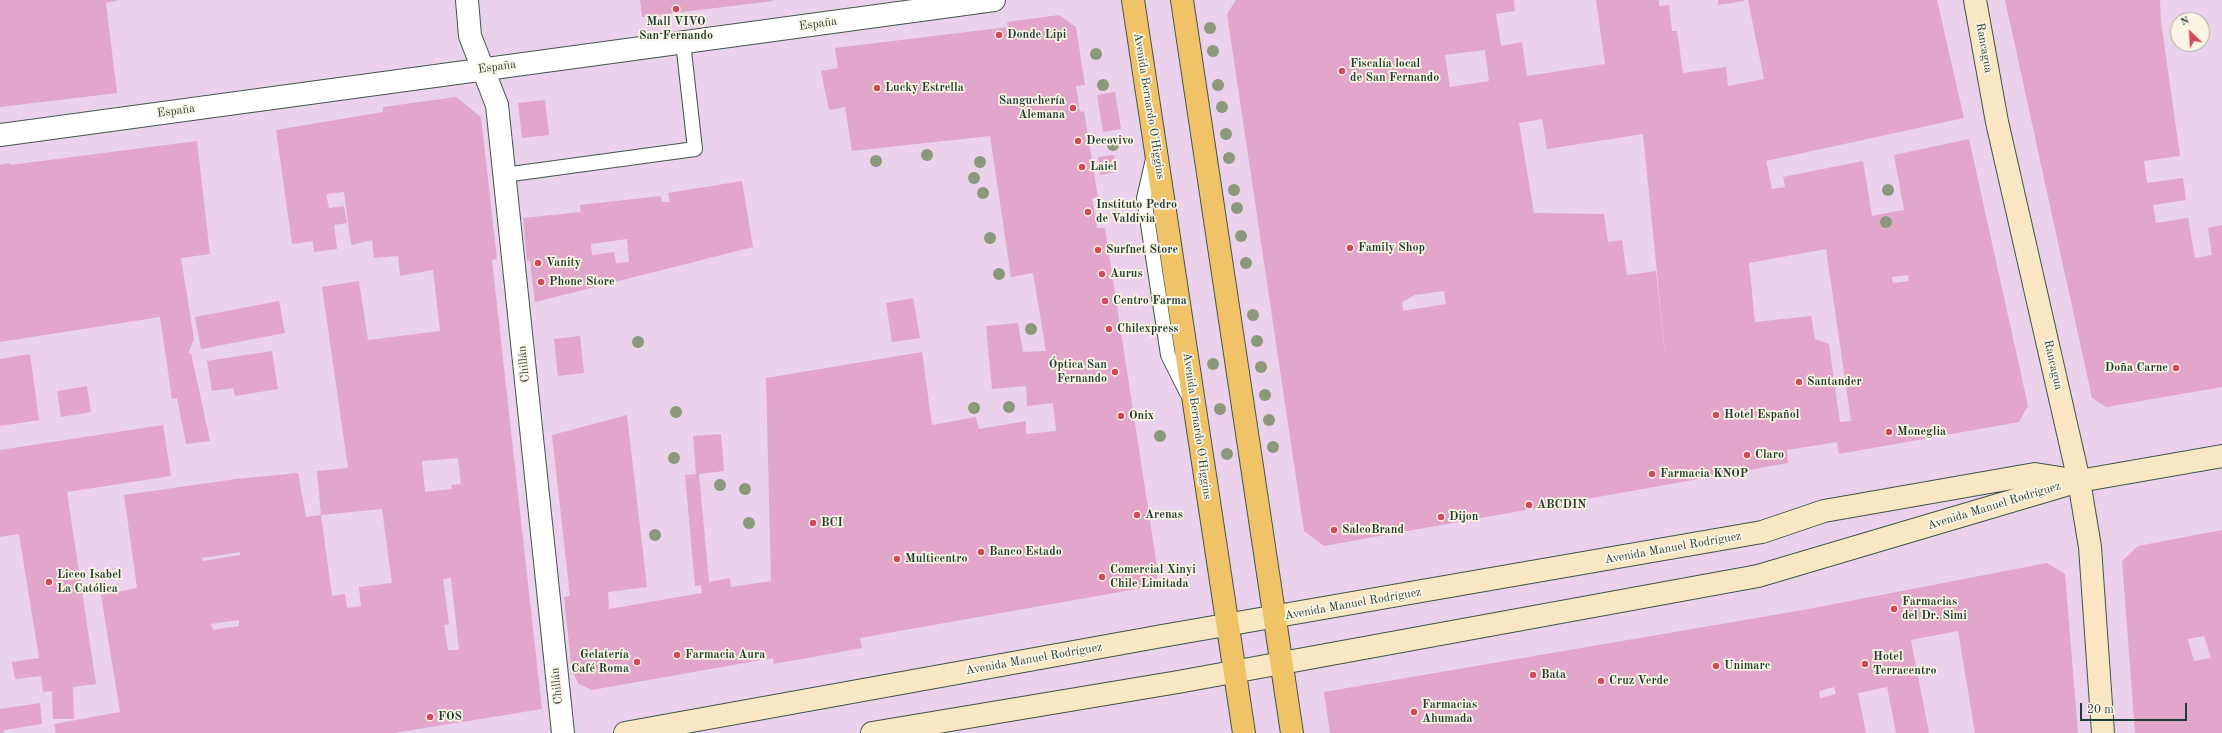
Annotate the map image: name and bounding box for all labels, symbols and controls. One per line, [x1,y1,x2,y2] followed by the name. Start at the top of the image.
[671,4,681,14] marker: Mall VIVO San Fernando
[2170,12,2210,52] north arrow
[798,14,838,34] street label: España
[639,15,713,43] place label: Mall VIVO San Fernando
[2179,15,2191,28] text: N
[1972,22,1996,74] street label: Rancagua
[1007,28,1066,42] place label: Donde Lipi
[994,30,1004,40] marker: Donde Lipi
[1130,32,1168,180] street label: Avenida Bernardo O'Higgins
[477,57,517,77] street label: España
[1350,57,1439,85] place label: Fiscalía local de San Fernando
[1337,66,1347,76] marker: Fiscalía local de San Fernando
[885,81,964,95] place label: Lucky Estrella
[872,83,882,93] marker: Lucky Estrella
[999,94,1065,122] place label: Sanguchería Alemana
[156,101,196,121] street label: España
[1068,103,1078,113] marker: Sanguchería Alemana
[1086,134,1134,148] place label: Decovivo
[1073,136,1083,146] marker: Decovivo
[1090,160,1117,174] place label: Laiel
[1077,162,1087,172] marker: Laiel
[1096,198,1177,226] place label: Instituto Pedro de Valdivia
[1083,207,1093,217] marker: Instituto Pedro de Valdivia
[1358,241,1425,255] place label: Family Shop
[1106,243,1178,257] place label: Surfnet Store
[1345,243,1355,253] marker: Family Shop
[1093,245,1103,255] marker: Surfnet Store
[546,256,581,270] place label: Vanity
[533,258,543,268] marker: Vanity
[1110,267,1143,281] place label: Aurus
[1097,269,1107,279] marker: Aurus
[549,275,615,289] place label: Phone Store
[536,277,546,287] marker: Phone Store
[1113,294,1187,308] place label: Centro Farma
[1100,296,1110,306] marker: Centro Farma
[1117,322,1179,336] place label: Chilexpress
[1104,324,1114,334] marker: Chilexpress
[2040,339,2066,391] street label: Rancagua
[515,345,533,383] street label: Chillán
[1180,351,1214,501] street label: Avenida Bernardo O'Higgins
[1049,358,1107,386] place label: Óptica San Fernando
[2105,361,2168,375] place label: Doña Carne
[2171,363,2181,373] marker: Doña Carne
[1110,367,1120,377] marker: Óptica San Fernando
[1807,375,1862,389] place label: Santander
[1794,377,1804,387] marker: Santander
[1724,408,1800,422] place label: Hotel Español
[1129,409,1154,423] place label: Onix
[1711,410,1721,420] marker: Hotel Español
[1116,411,1126,421] marker: Onix
[1897,425,1946,439] place label: Moneglia
[1884,427,1894,437] marker: Moneglia
[1755,448,1784,462] place label: Claro
[1742,450,1752,460] marker: Claro
[1660,467,1748,481] place label: Farmacia KNOP
[1647,469,1657,479] marker: Farmacia KNOP
[1926,479,2062,533] street label: Avenida Manuel Rodríguez
[1537,498,1586,512] place label: ABCDIN
[1524,500,1534,510] marker: ABCDIN
[1145,508,1183,522] place label: Arenas
[1132,510,1142,520] marker: Arenas
[1449,510,1479,524] place label: Dijon
[1436,512,1446,522] marker: Dijon
[821,516,843,530] place label: BCI
[808,518,818,528] marker: BCI
[1342,523,1404,537] place label: SalcoBrand
[1329,525,1339,535] marker: SalcoBrand
[1603,529,1743,567] street label: Avenida Manuel Rodríguez
[989,545,1062,559] place label: Banco Estado
[976,547,986,557] marker: Banco Estado
[905,552,967,566] place label: Multicentro
[892,554,902,564] marker: Multicentro
[1110,563,1196,591] place label: Comercial Xinyi Chile Limitada
[57,568,122,596] place label: Liceo Isabel La Católica
[1097,572,1107,582] marker: Comercial Xinyi Chile Limitada
[44,577,54,587] marker: Liceo Isabel La Católica
[1283,585,1423,623] street label: Avenida Manuel Rodríguez
[1902,595,1967,623] place label: Farmacias del Dr. Simi
[1889,604,1899,614] marker: Farmacias del Dr. Simi
[964,640,1104,678] street label: Avenida Manuel Rodríguez
[571,648,629,676] place label: Gelatería Café Roma
[685,648,765,662] place label: Farmacia Aura
[672,650,682,660] marker: Farmacia Aura
[1873,650,1937,678] place label: Hotel Terracentro
[632,657,642,667] marker: Gelatería Café Roma
[1724,659,1770,673] place label: Unimarc
[1860,659,1870,669] marker: Hotel Terracentro
[1711,661,1721,671] marker: Unimarc
[548,667,566,705] street label: Chillán
[1541,668,1566,682] place label: Bata
[1528,670,1538,680] marker: Bata
[1609,674,1669,688] place label: Cruz Verde
[1596,676,1606,686] marker: Cruz Verde
[2082,695,2189,721] scale bar
[1422,698,1477,726] place label: Farmacias Ahumada
[2087,704,2114,716] text: 20 m
[1409,707,1419,717] marker: Farmacias Ahumada
[438,710,462,724] place label: FOS
[425,712,435,722] marker: FOS

